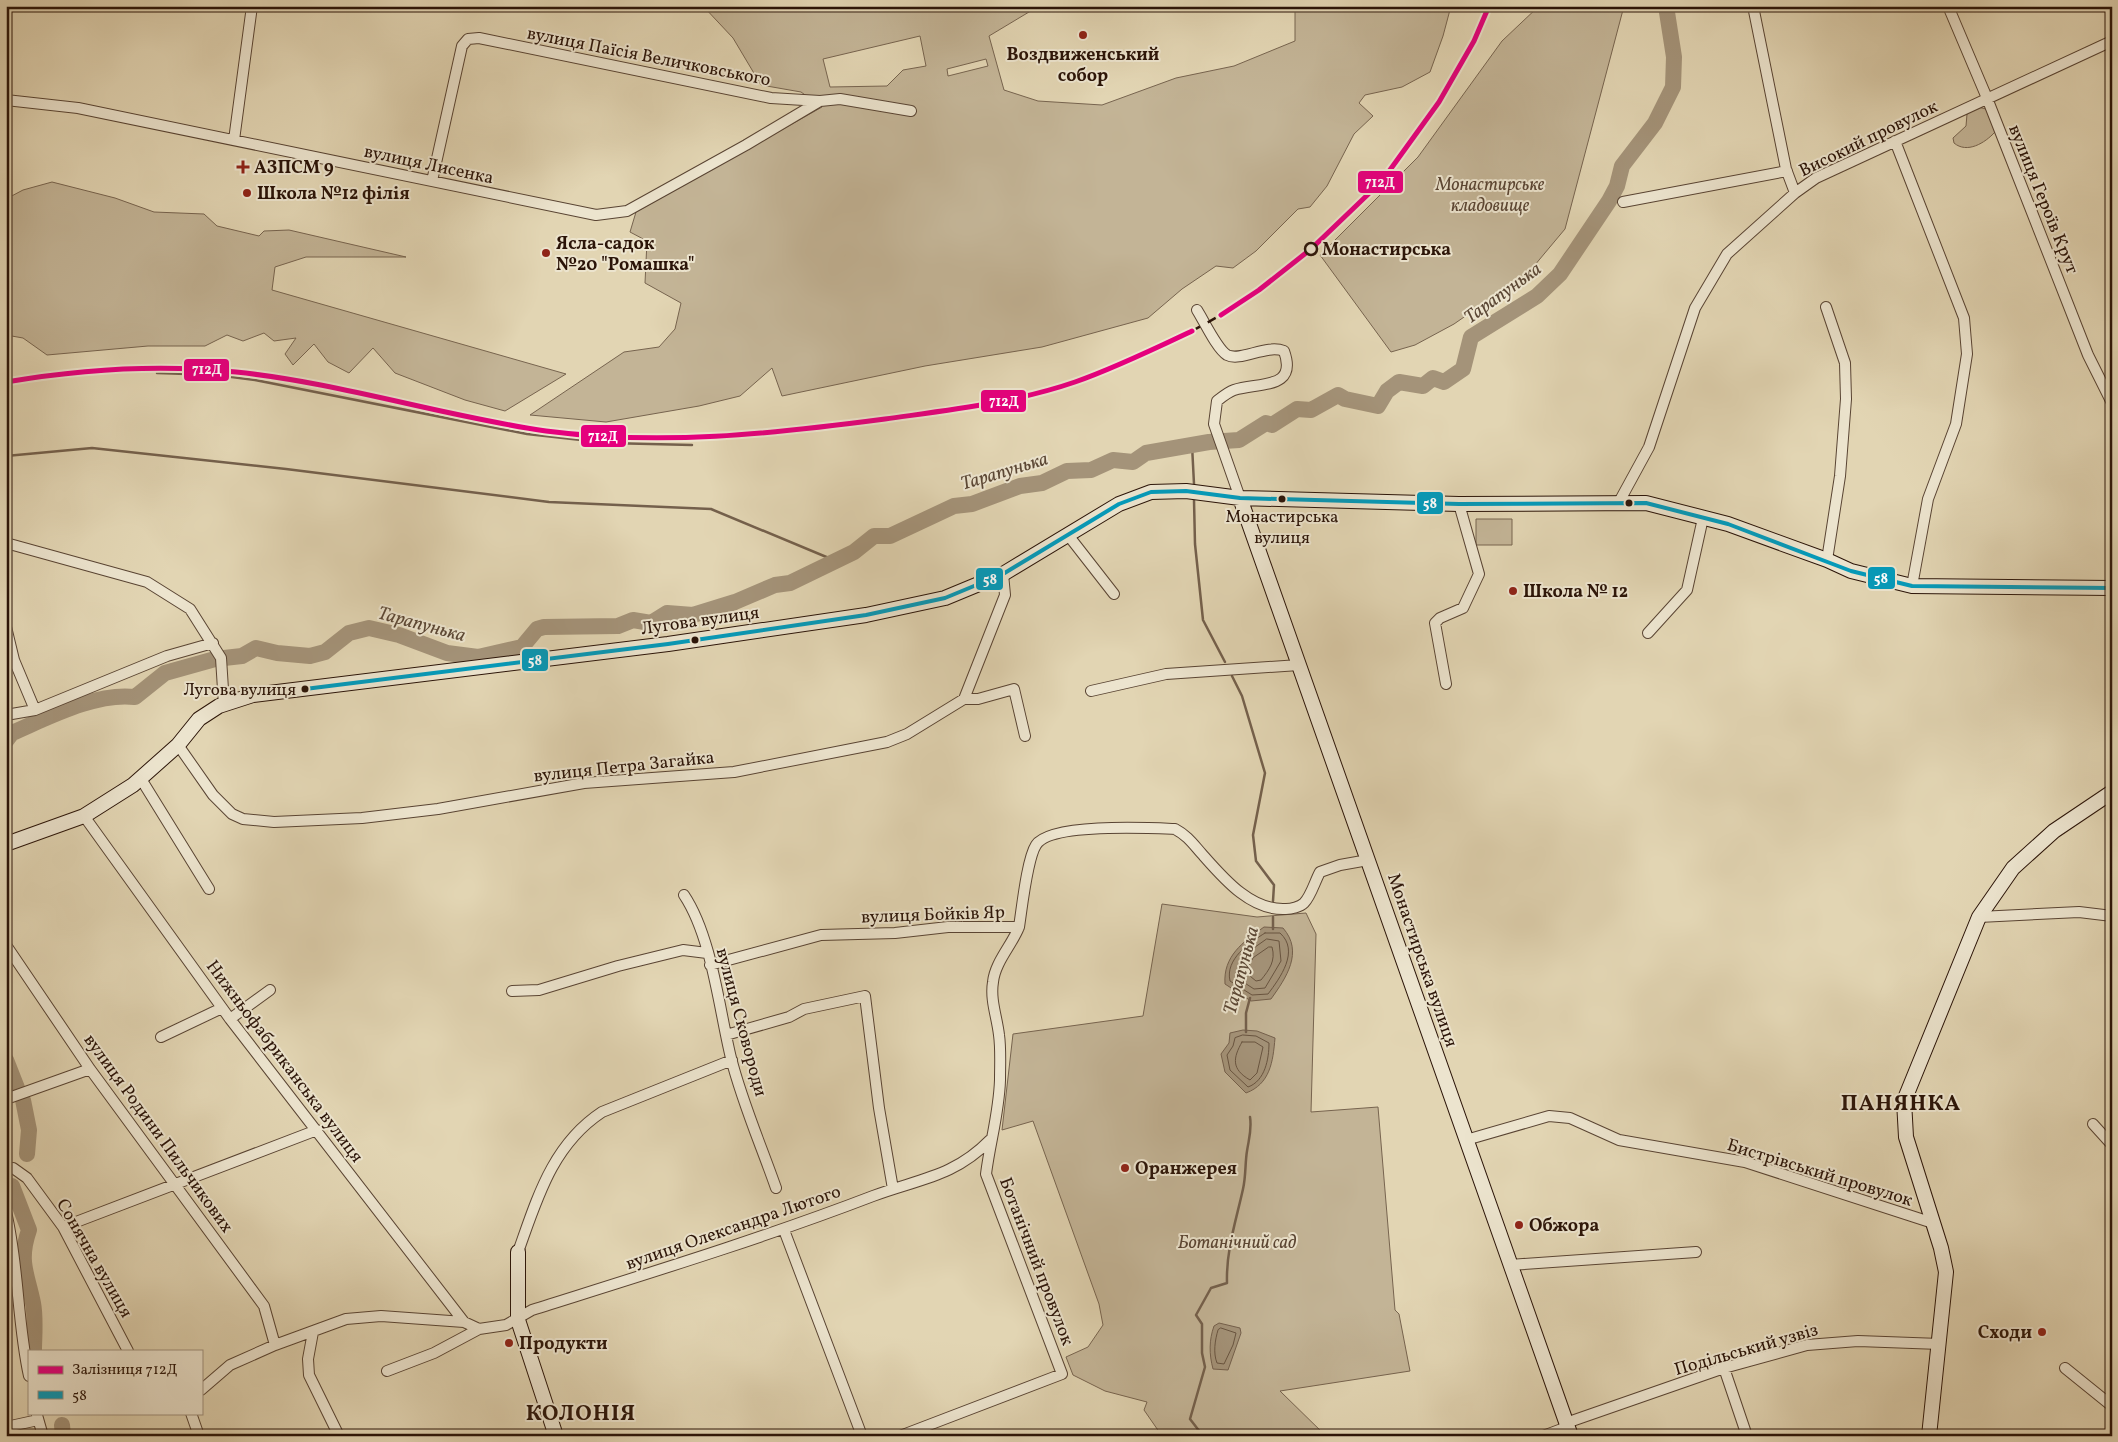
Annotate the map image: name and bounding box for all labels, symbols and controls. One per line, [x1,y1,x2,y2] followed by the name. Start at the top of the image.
[525,22,773,93] street label: вулиця Паїсія Величковського
[1077,29,1089,41] marker: Воздвиженський собор
[1007,43,1159,89] place label: Воздвиженський собор
[1795,95,1943,184] street label: Високий провулок
[2001,121,2084,278] street label: вулиця Героїв Крут
[362,140,496,191] street label: вулиця Лисенка
[254,156,334,181] place label: АЗПСМ 9
[236,160,250,174] marker: АЗПСМ 9
[1357,170,1404,194] line badge: 712Д
[1435,173,1545,219] park label: Монастирське кладовище
[1365,174,1395,193] text: 712Д
[257,182,410,207] place label: Школа №12 філія
[241,187,253,199] marker: Школа №12 філія
[556,232,695,278] place label: Ясла-садок №20 "Ромашка"
[1322,238,1451,263] place label: Монастирська
[1304,242,1318,256] marker: Монастирська
[540,247,552,259] marker: Ясла-садок №20 "Ромашка"
[1459,257,1547,331] water label: Тарапунька
[183,358,230,382] line badge: 712Д
[192,361,222,380] text: 712Д
[980,389,1027,413] line badge: 712Д
[989,393,1019,412] text: 712Д
[580,424,627,448] line badge: 712Д
[588,428,618,447] text: 712Д
[958,446,1051,498] water label: Тарапунька
[1416,491,1444,515] line badge: 58
[1277,494,1287,504] marker: Монастирська вулиця
[1423,495,1437,514] text: 58
[1624,498,1634,508] unlabelled marker
[1225,506,1339,550] place label: Монастирська вулиця
[1867,566,1896,590] line badge: 58
[975,567,1004,591] line badge: 58
[1874,570,1888,589] text: 58
[983,571,997,590] text: 58
[1523,580,1628,605] place label: Школа № 12
[1507,585,1519,597] marker: Школа № 12
[375,601,468,649] water label: Тарапунька
[639,601,761,642] street label: Лугова вулиця
[690,635,700,645] unlabelled marker
[521,648,549,672] line badge: 58
[528,652,542,671] text: 58
[183,679,296,702] place label: Лугова вулиця
[300,684,310,694] marker: Лугова вулиця
[532,746,716,789] street label: вулиця Петра Загайка
[1380,870,1463,1051] street label: Монастирська вулиця
[861,900,1005,931] street label: вулиця Бойків Яр
[1218,924,1266,1017] water label: Тарапунька
[709,945,772,1100] street label: вулиця Сковороди
[199,955,368,1168] street label: Нижньофабриканська вулиця
[77,1029,239,1238] street label: вулиця Родини Пильчикових
[1841,1089,1961,1120] district label: ПАНЯНКА
[1724,1133,1916,1214] street label: Бистрівський провулок
[1135,1157,1237,1182] place label: Оранжерея
[1119,1162,1131,1174] marker: Оранжерея
[992,1174,1079,1350] street label: Ботанічний провулок
[623,1180,844,1277] street label: вулиця Олександра Лютого
[49,1195,138,1323] street label: Сонячна вулиця
[1529,1214,1599,1239] place label: Обжора
[1513,1219,1525,1231] marker: Обжора
[1178,1231,1297,1256] park label: Ботанічний сад
[1672,1318,1821,1383] street label: Подільський узвіз
[1978,1321,2032,1346] place label: Сходи
[2036,1326,2048,1338] marker: Сходи
[519,1332,608,1357] place label: Продукти
[503,1337,515,1349] marker: Продукти
[28,1350,202,1414] legend
[72,1360,178,1381] text: Залізниця 712Д
[72,1386,87,1407] text: 58
[526,1399,636,1430] district label: КОЛОНІЯ

